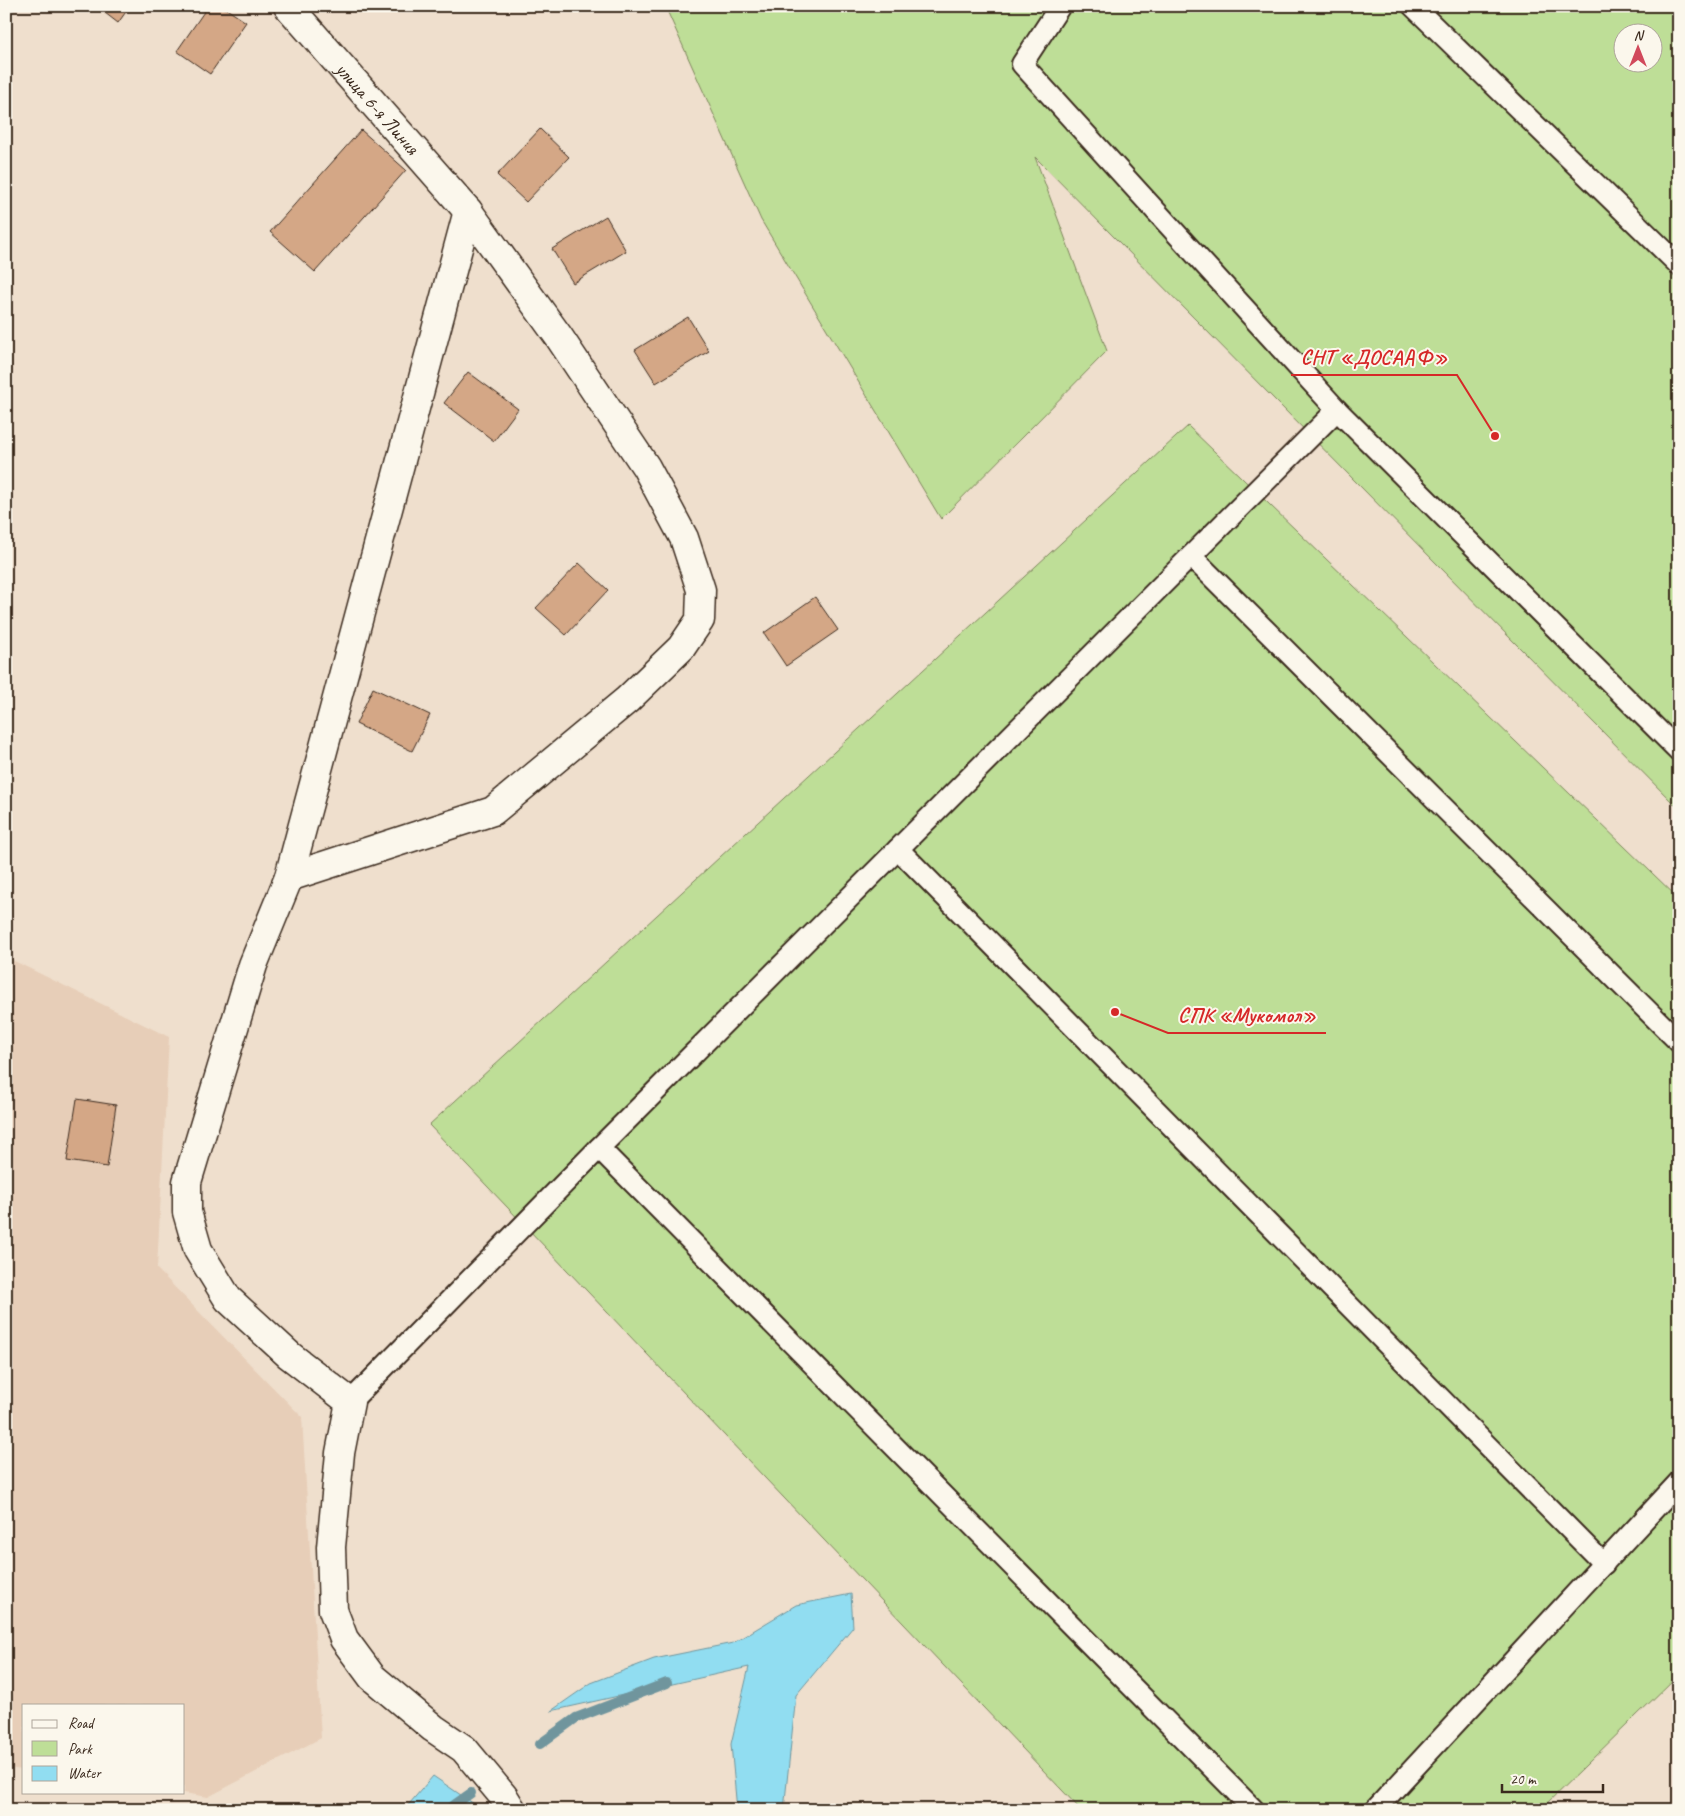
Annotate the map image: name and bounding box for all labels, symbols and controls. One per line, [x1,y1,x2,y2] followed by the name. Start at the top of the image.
[1612,22,1662,72] north arrow
[1634,27,1645,44] text: N
[330,56,425,160] street label: улица 6-я Линия
[1291,339,1457,375] callout: СНТ «ДОСААФ»
[1301,344,1447,370] text: СНТ «ДОСААФ»
[1168,997,1326,1033] callout: СПК «Мукомол»
[1178,1002,1316,1028] text: СПК «Мукомол»
[22,1704,185,1794] legend
[68,1714,95,1733] text: Road
[68,1740,93,1759] text: Park
[1502,1761,1604,1793] scale bar
[68,1764,102,1783] text: Water
[1510,1770,1537,1789] text: 20 m

